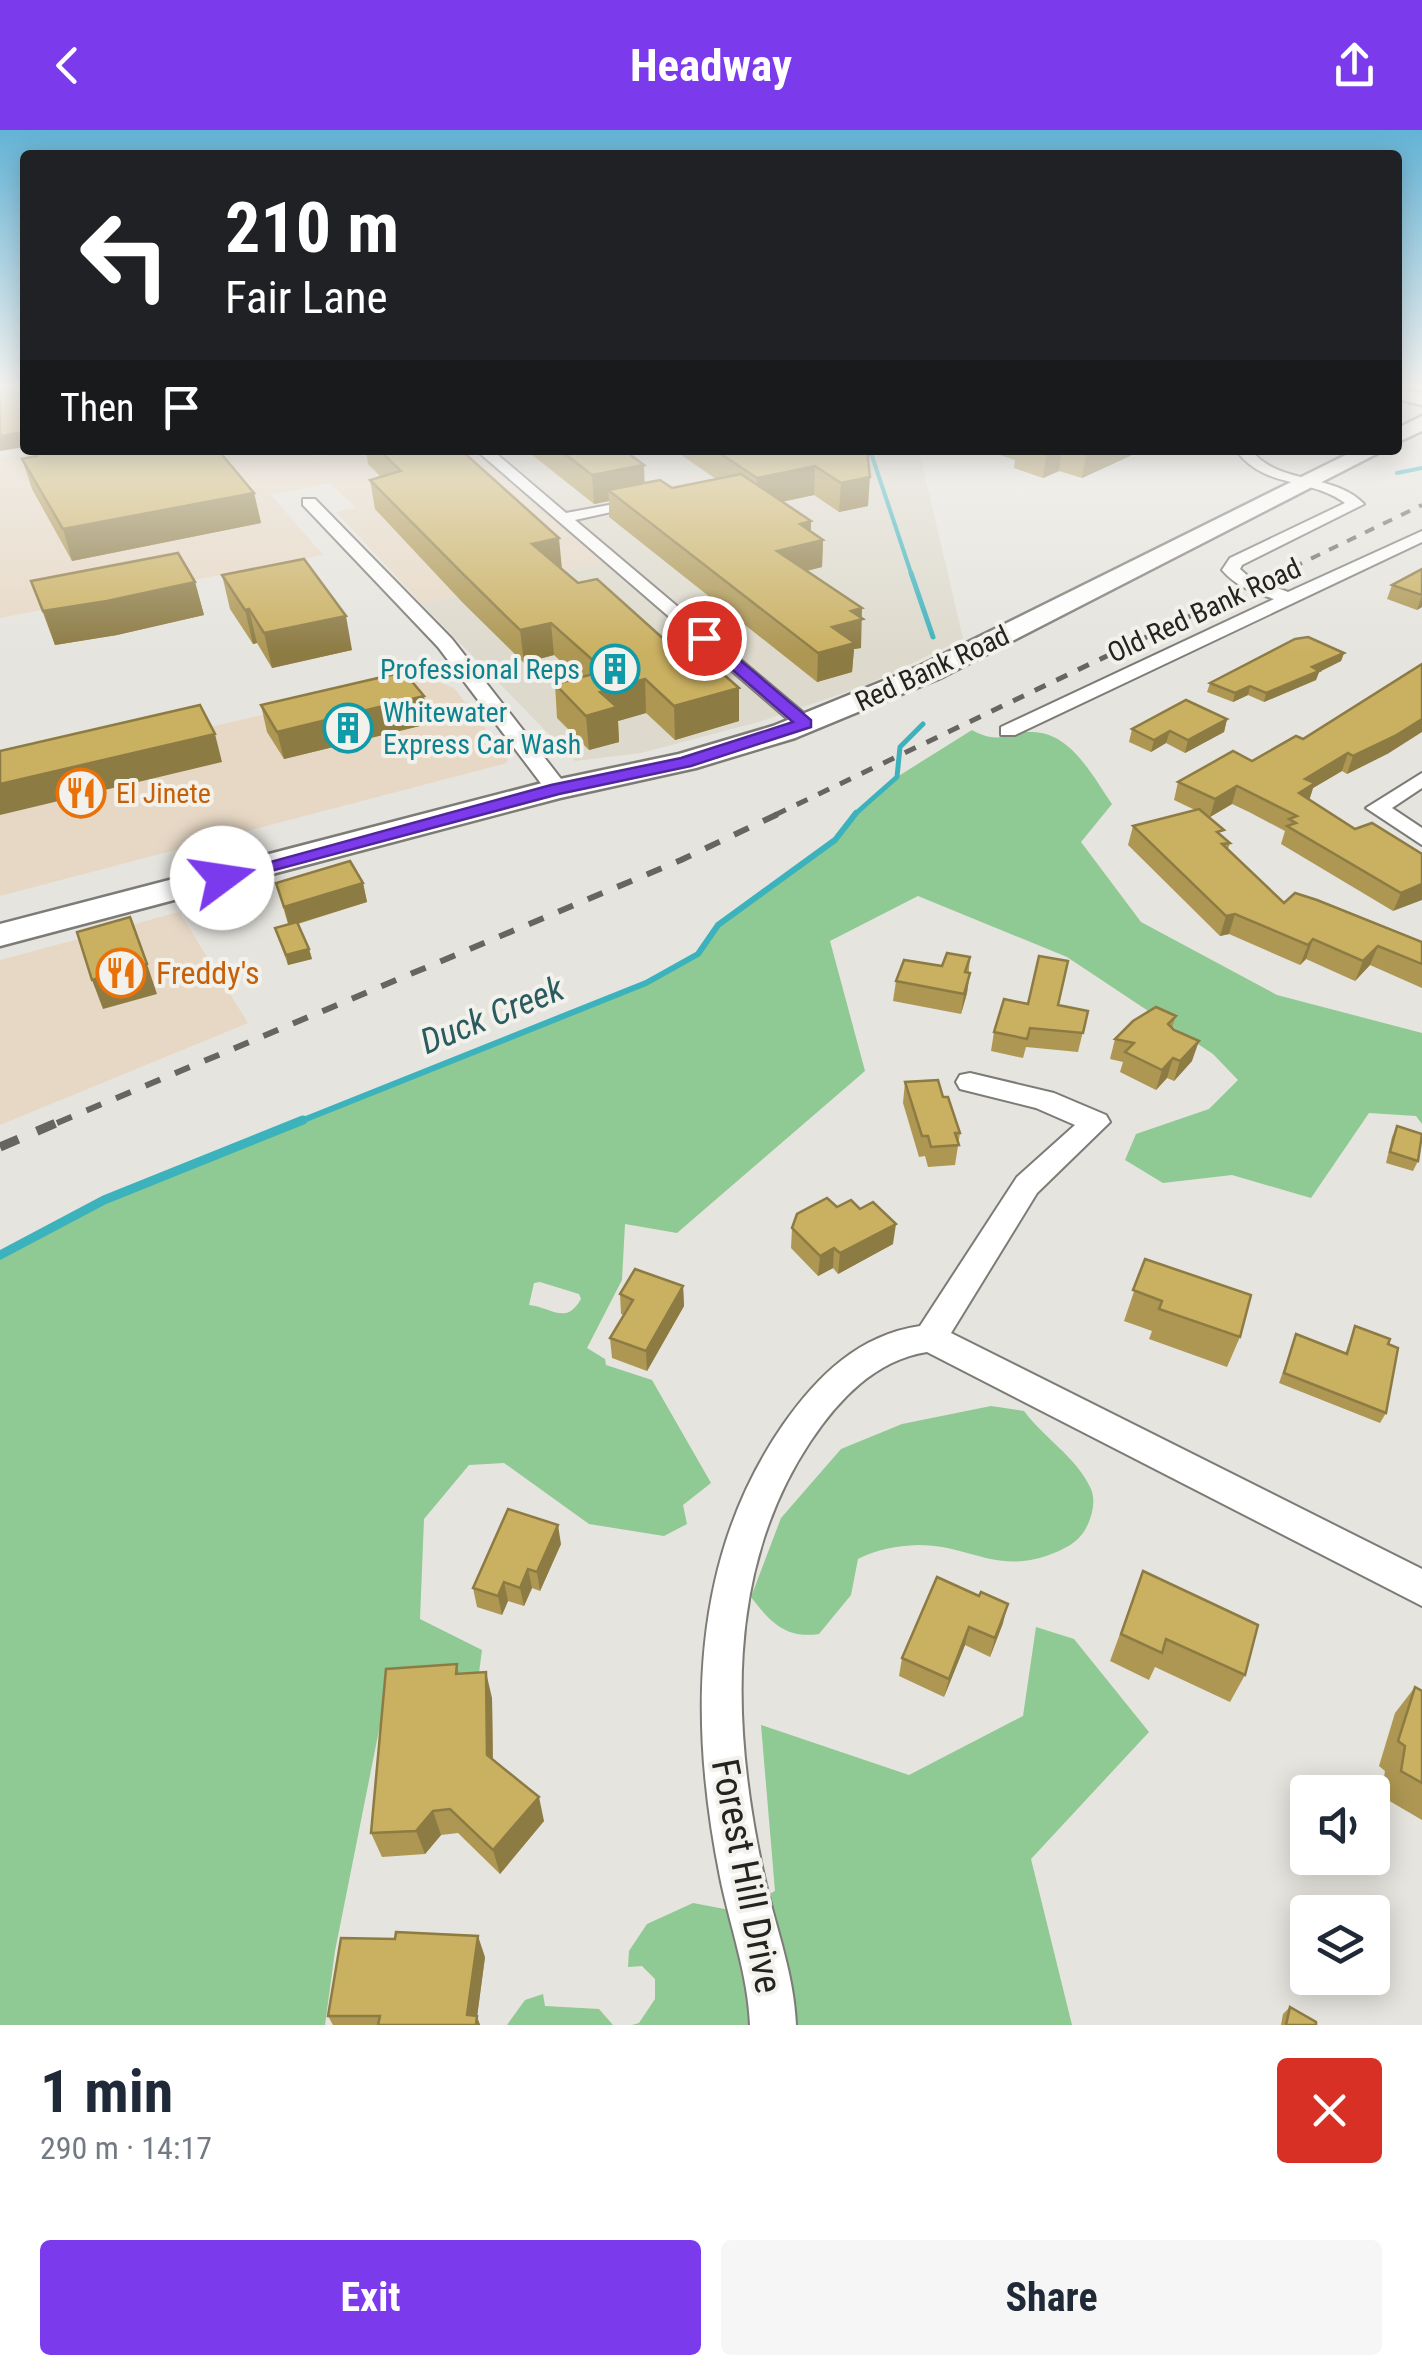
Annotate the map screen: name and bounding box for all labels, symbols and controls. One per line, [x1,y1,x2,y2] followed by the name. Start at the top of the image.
[40,38,95,93] icon: back
[1327,38,1382,93] icon: share
[630,39,792,92] text: Headway
[225,187,399,269] text: 210 m
[60,190,190,320] icon: left
[225,271,388,324] text: Fair Lane
[154,380,209,435] icon: arrive
[60,386,134,430] text: Then
[1102,551,1306,670] street label: Old Red Bank Road
[662,596,747,681] pin
[677,611,732,666] icon: arrive
[850,618,1014,718] street label: Red Bank Road
[589,643,641,695] building icon: Professional Reps
[380,653,580,686] place label: Professional Reps
[383,696,581,761] place label: Whitewater Express Car Wash
[322,702,374,754] building icon: Whitewater Express Car Wash
[55,767,107,819] restaurant icon: El Jinete
[116,777,211,810] place label: El Jinete
[170,826,274,930] position arrow
[95,947,147,999] restaurant icon: Freddy's
[156,954,260,992] place label: Freddy's
[414,968,571,1063] water label: Duck Creek
[703,1755,791,1997] street label: Forest Hill Drive
[1290,1775,1390,1995] map controls
[1290,1775,1390,1875] button: sound
[1290,1895,1390,1995] button: layers
[40,2056,173,2127] text: 1 min
[1277,2058,1382,2163] button: close
[40,2129,212,2167] text: 290 m · 14:17
[40,2240,701,2355] button: Exit
[721,2240,1382,2355] button: Share

